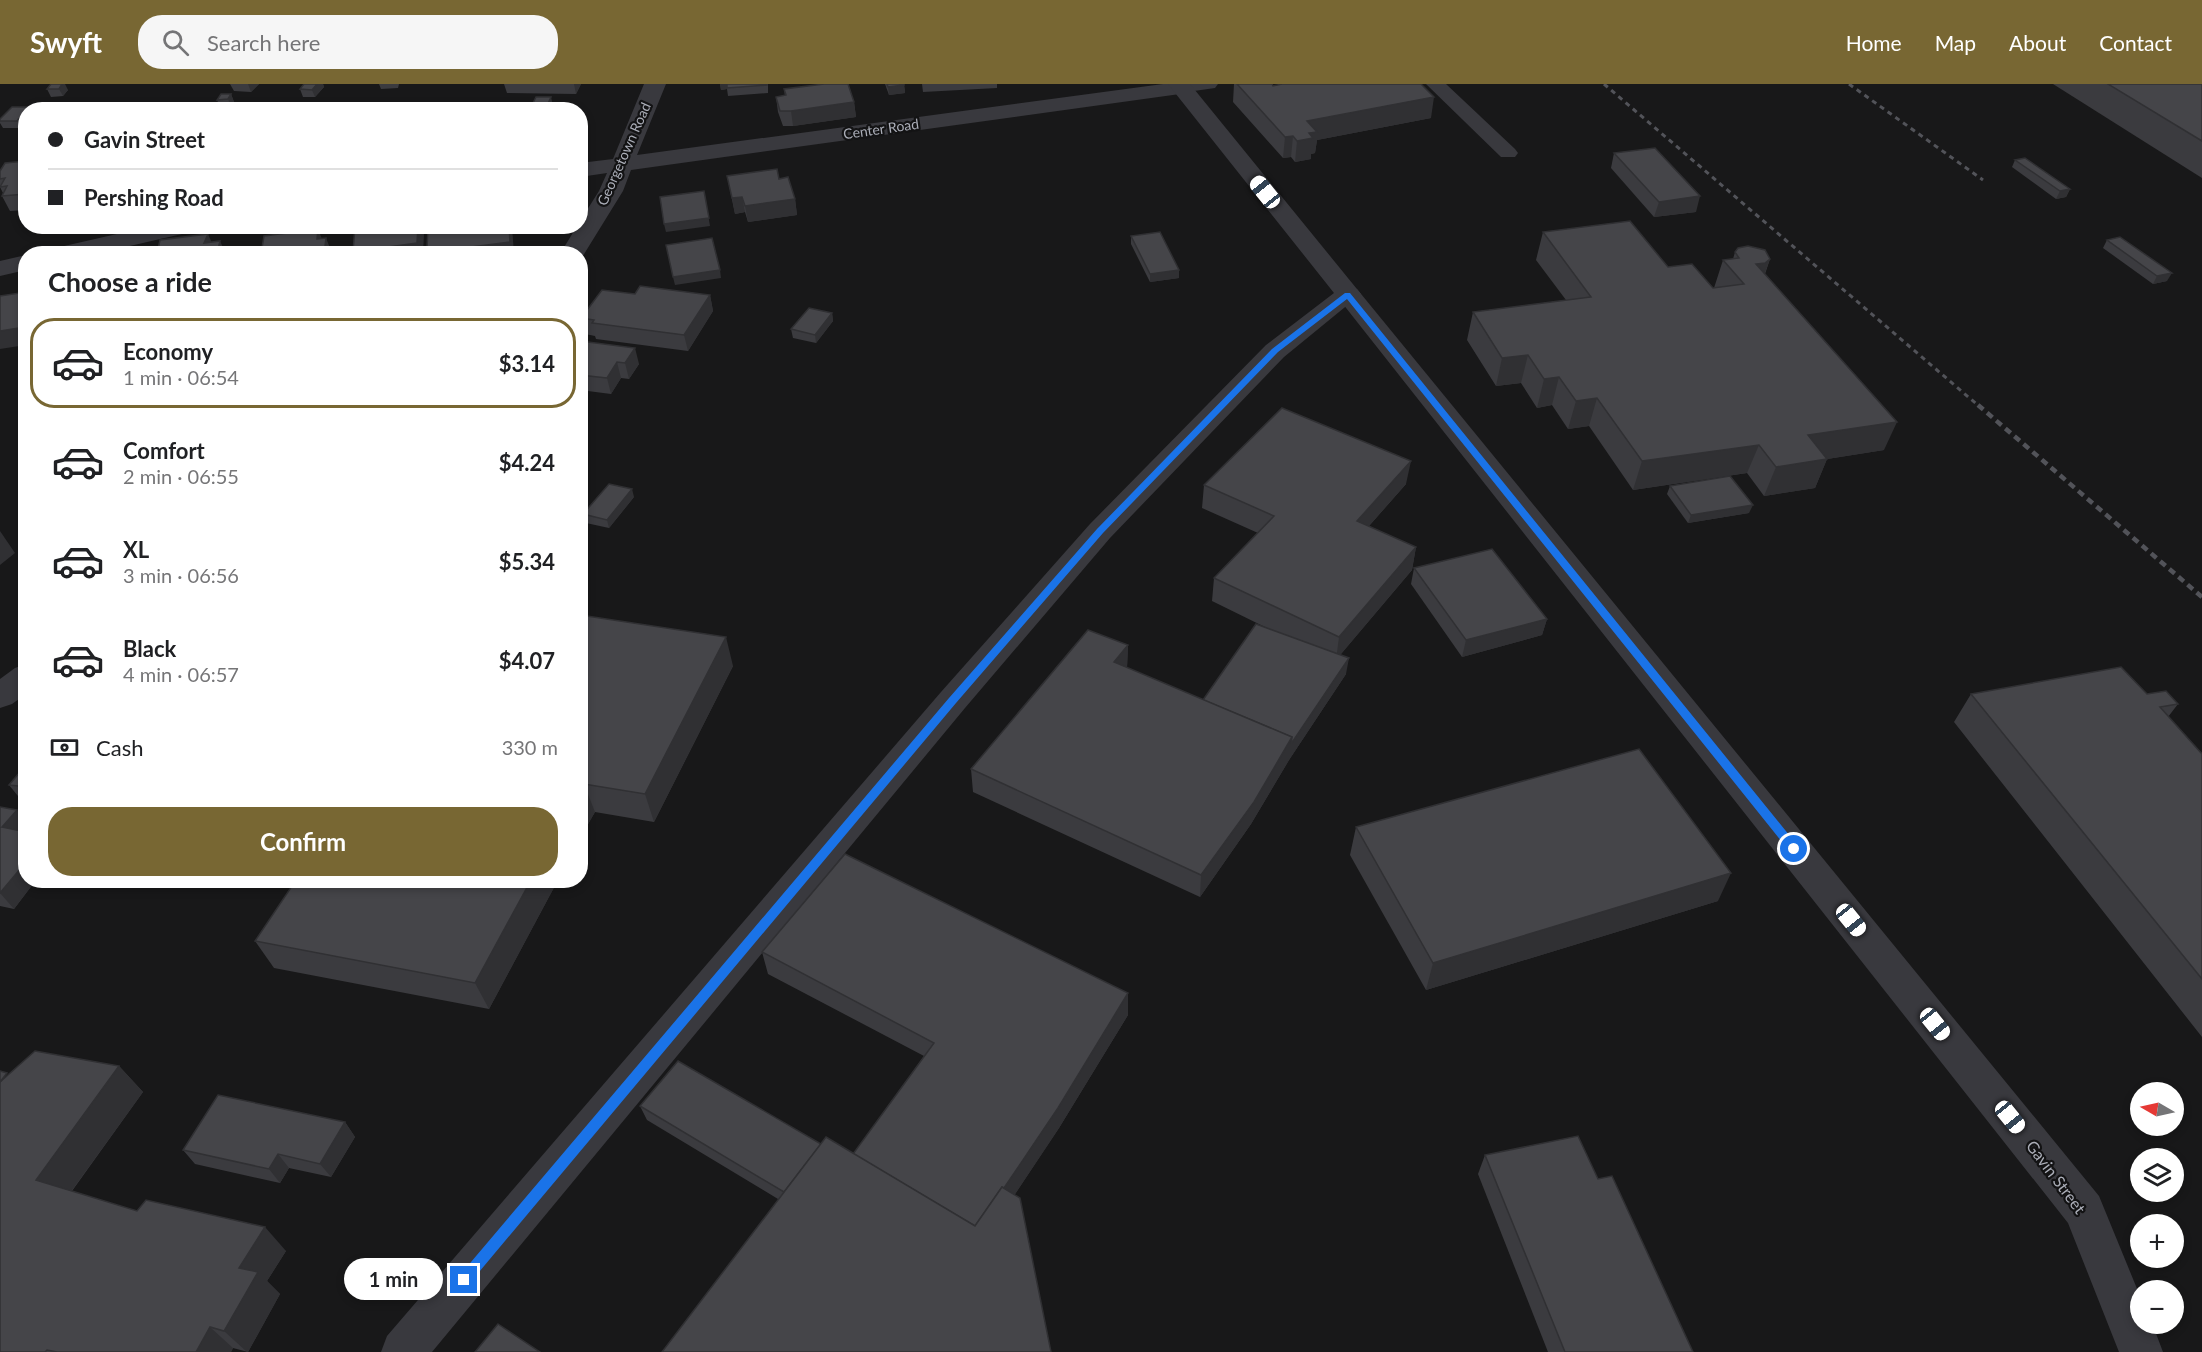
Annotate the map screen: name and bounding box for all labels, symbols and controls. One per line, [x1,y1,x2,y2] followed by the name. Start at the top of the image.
[138,15,558,69] search box
[30,25,102,59] text: Swyft
[159,26,192,59] icon: search
[207,29,320,56] text: Search here
[1846,30,1902,55] text: Home
[1935,30,1976,55] text: Map
[2009,30,2066,55] text: About
[2099,30,2172,55] text: Contact
[593,100,654,208] street label: Georgetown Road
[842,115,920,142] street label: Center Road
[84,126,205,153] text: Gavin Street
[1247,172,1283,212] car
[84,184,224,211] text: Pershing Road
[48,265,212,298] text: Choose a ride
[51,336,105,390] icon: car
[123,338,213,365] text: Economy
[499,350,555,377] text: $3.14
[123,365,239,389] text: 1 min · 06:54
[51,435,105,489] icon: car
[123,437,205,464] text: Comfort
[499,449,555,476] text: $4.24
[123,464,239,488] text: 2 min · 06:55
[51,534,105,588] icon: car
[123,536,149,563] text: XL
[499,548,555,575] text: $5.34
[123,563,239,587] text: 3 min · 06:56
[51,633,105,687] icon: car
[123,635,176,662] text: Black
[499,647,555,674] text: $4.07
[123,662,239,686] text: 4 min · 06:57
[48,731,81,764] icon: cash
[96,734,143,761] text: Cash
[502,735,558,759] text: 330 m
[48,807,558,876] button: Confirm
[1780,835,1807,862] route start
[1833,900,1869,940] car
[1917,1004,1953,1044] car
[2130,1082,2184,1136] north arrow
[2130,1082,2184,1334] map controls
[1992,1097,2028,1137] car
[2023,1136,2090,1217] street label: Gavin Street
[2130,1148,2184,1202] button: layers
[2130,1214,2184,1268] button: +
[344,1259,443,1301] callout: 1 min
[450,1266,477,1293] route end
[369,1267,418,1291] text: 1 min
[2130,1280,2184,1334] button: −

